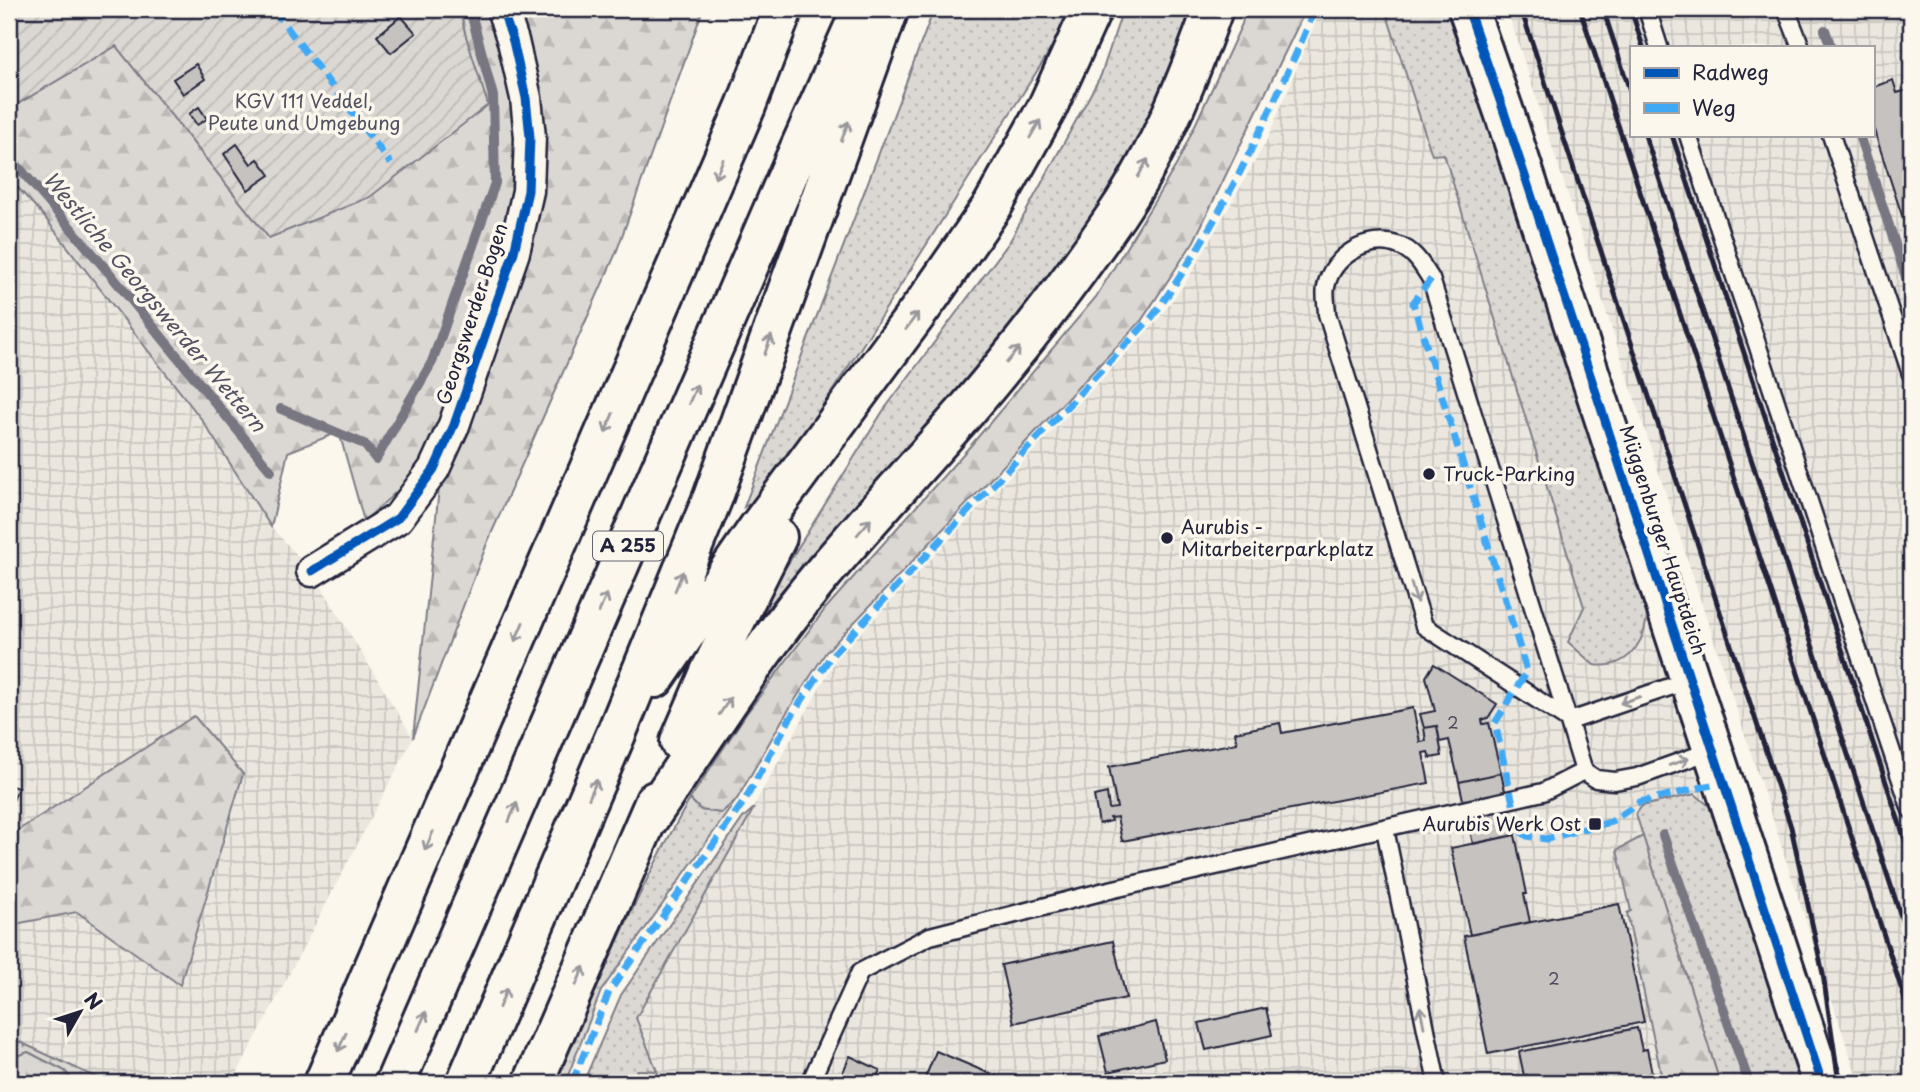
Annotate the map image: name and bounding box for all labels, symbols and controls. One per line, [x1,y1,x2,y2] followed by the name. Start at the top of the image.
[1630,46,1874,136] legend
[1692,55,1769,87] text: Radweg
[208,86,400,136] park label: KGV 111 Veddel, Peute und Umgebung
[1692,91,1736,123] text: Weg
[840,120,852,142] one-way arrow
[1028,120,1042,140] one-way arrow
[711,157,724,179] one-way arrow
[1136,159,1150,179] one-way arrow
[37,163,275,439] water label: Westliche Georgswerder Wettern
[428,219,514,408] street label: Georgswerder Bogen
[905,312,919,331] one-way arrow
[762,334,775,356] one-way arrow
[1005,346,1020,364] one-way arrow
[687,384,700,405] one-way arrow
[602,411,615,433] one-way arrow
[1614,421,1714,658] street label: Müggenburger Hauptdeich
[1443,459,1575,487] place label: Truck-Parking
[1421,466,1437,482] marker: Truck-Parking
[1181,512,1373,562] place label: Aurubis - Mitarbeiterparkplatz
[856,518,872,536] one-way arrow
[1159,530,1175,546] marker: Aurubis - Mitarbeiterparkplatz
[593,532,663,560] road number: A 255
[673,570,686,592] one-way arrow
[1408,582,1421,604] one-way arrow
[597,593,610,614] one-way arrow
[512,620,525,642] one-way arrow
[1619,694,1641,707] one-way arrow
[718,697,732,717] one-way arrow
[1447,710,1459,734] house number: 2
[1667,755,1689,767] one-way arrow
[587,779,600,800] one-way arrow
[507,802,520,823] one-way arrow
[1422,809,1581,837] place label: Aurubis Werk Ost
[1587,816,1603,832] marker: Aurubis Werk Ost
[422,829,435,851] one-way arrow
[574,965,587,987] one-way arrow
[1548,966,1560,990] house number: 2
[46,976,116,1046] north arrow
[78,986,110,1015] text: N
[497,988,510,1009] one-way arrow
[1415,1006,1429,1029] one-way arrow
[417,1010,430,1032] one-way arrow
[335,1031,348,1053] one-way arrow

